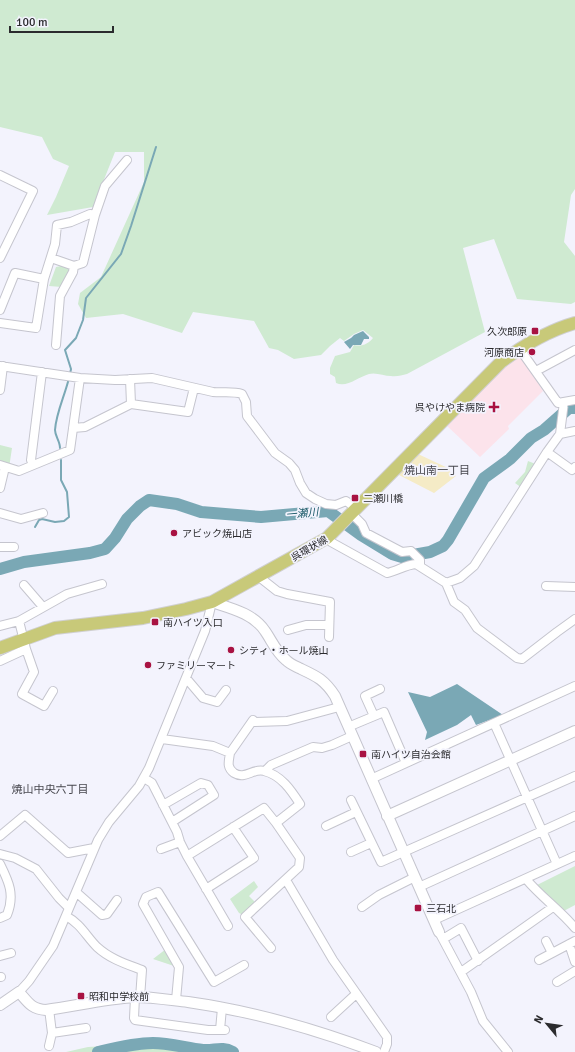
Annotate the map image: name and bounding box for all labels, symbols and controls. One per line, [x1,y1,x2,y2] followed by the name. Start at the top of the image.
[10,8,113,34] scale bar
[16,15,48,30] text: 100 m
[487,326,527,338] place label: 久次郎原
[530,326,540,336] marker: 久次郎原
[484,347,524,359] place label: 河原商店
[527,347,537,357] marker: 河原商店
[488,401,500,413] marker: 呉やけやま病院
[415,402,485,414] place label: 呉やけやま病院
[404,464,470,477] district label: 焼山南一丁目
[350,493,360,503] marker: 二瀬川橋
[363,493,403,505] place label: 二瀬川橋
[285,505,320,521] water label: 一瀬川
[169,528,179,538] marker: アビック焼山店
[182,528,252,540] place label: アビック焼山店
[289,534,330,564] street label: 呉環状線
[150,617,160,627] marker: 南ハイツ入口
[163,617,223,629] place label: 南ハイツ入口
[226,645,236,655] marker: シティ・ホール焼山
[239,645,328,657] place label: シティ・ホール焼山
[143,660,153,670] marker: ファミリーマート
[156,660,236,672] place label: ファミリーマート
[358,749,368,759] marker: 南ハイツ自治会館
[371,749,451,761] place label: 南ハイツ自治会館
[12,783,89,796] district label: 焼山中央六丁目
[413,903,423,913] marker: 三石北
[426,903,456,915] place label: 三石北
[76,991,86,1001] marker: 昭和中学校前
[89,991,149,1003] place label: 昭和中学校前
[527,1004,567,1044] north arrow
[531,1013,546,1026] text: N

